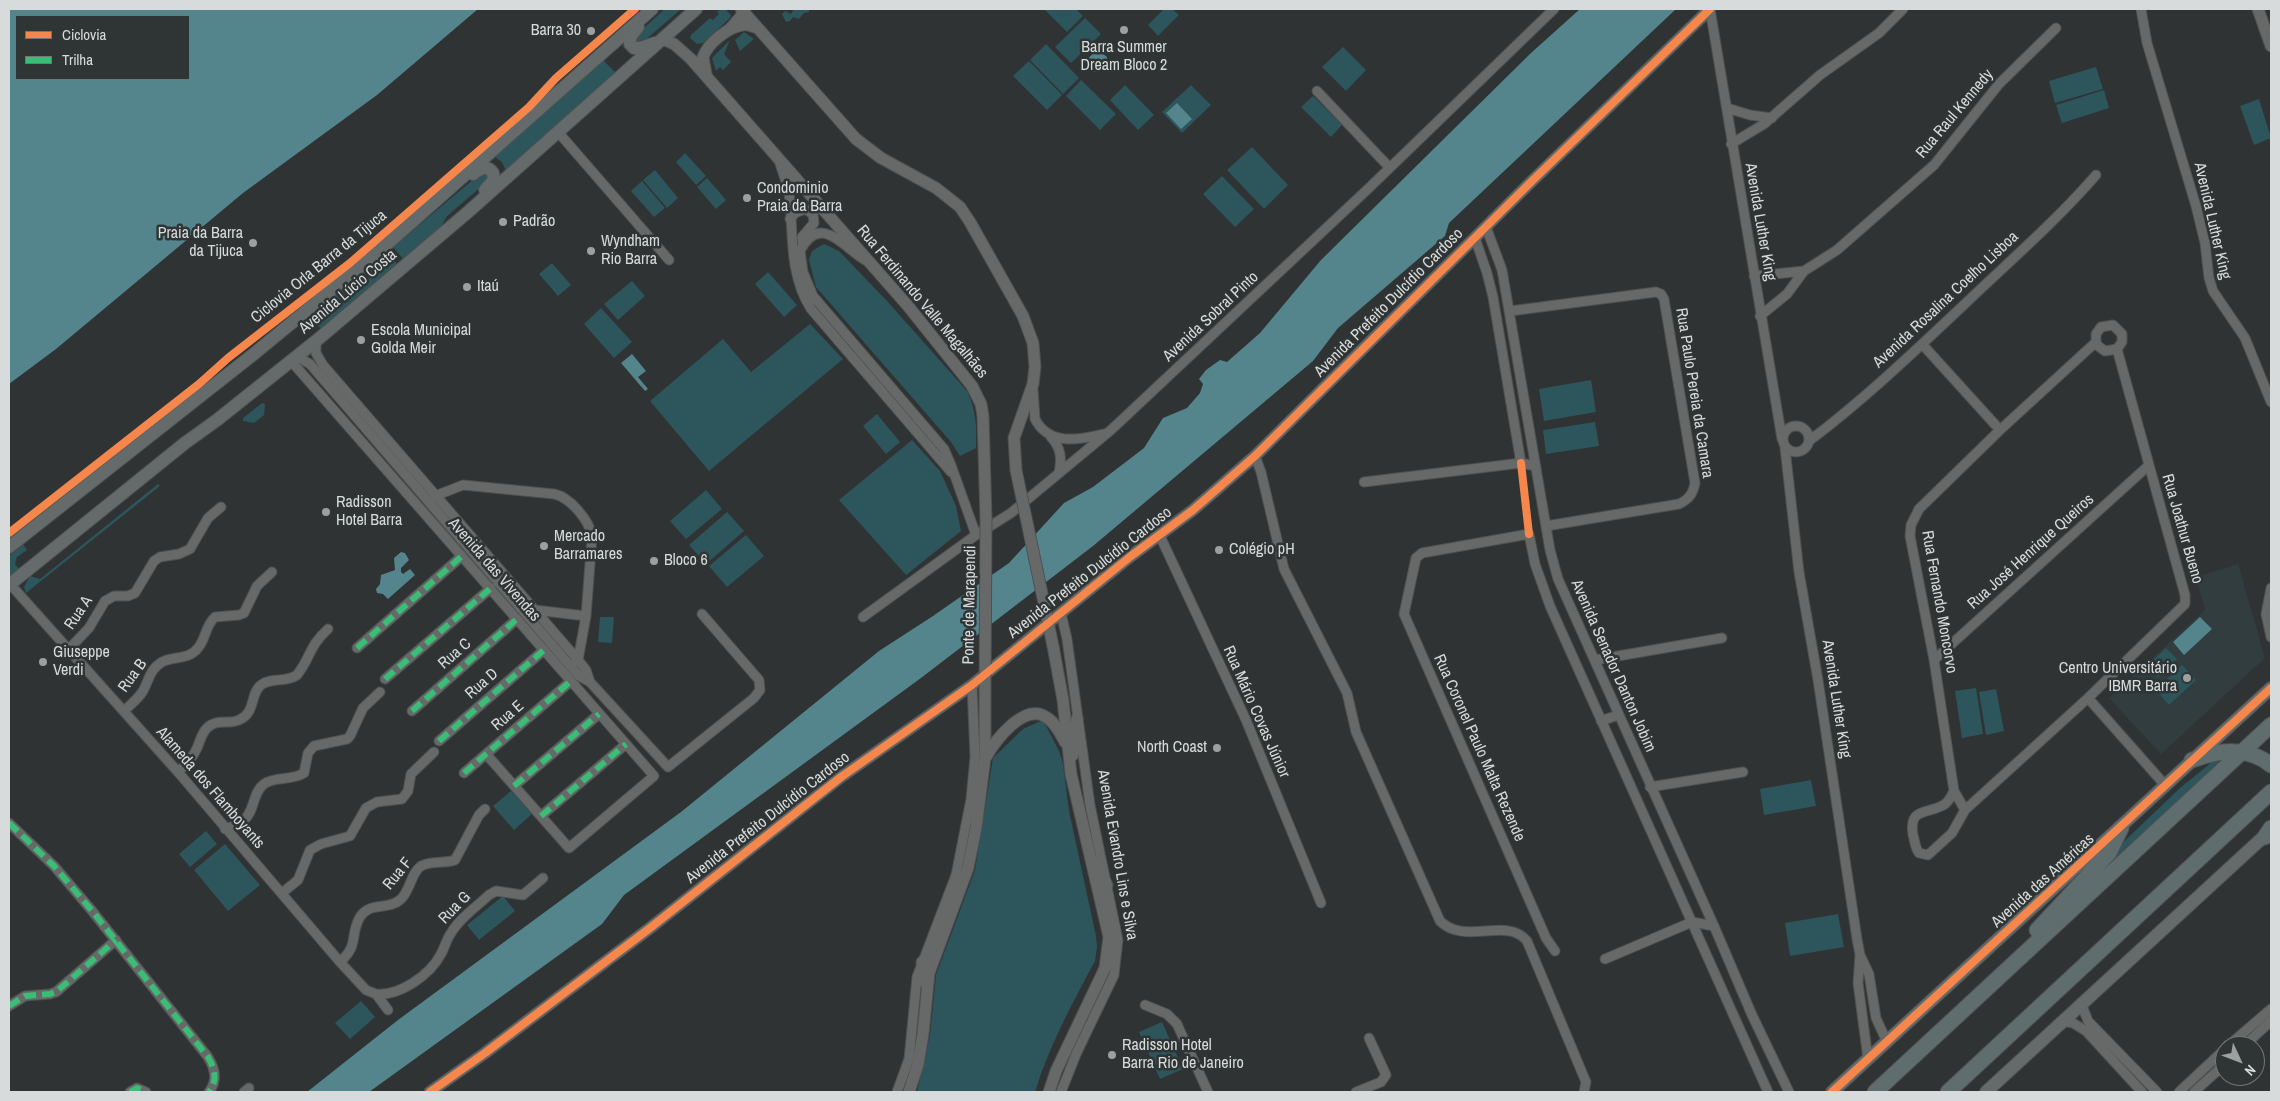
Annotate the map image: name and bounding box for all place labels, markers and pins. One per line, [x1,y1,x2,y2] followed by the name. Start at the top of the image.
[531,21,581,41] place label: Barra 30
[1118,24,1130,36] marker: Barra Summer Dream Bloco 2
[585,25,597,37] marker: Barra 30
[1081,38,1167,76] place label: Barra Summer Dream Bloco 2
[757,179,842,217] place label: Condominio Praia da Barra
[741,192,753,204] marker: Condominio Praia da Barra
[513,212,555,232] place label: Padrão
[497,216,509,228] marker: Padrão
[158,224,243,262] place label: Praia da Barra da Tijuca
[601,232,660,270] place label: Wyndham Rio Barra
[247,237,259,249] marker: Praia da Barra da Tijuca
[585,245,597,257] marker: Wyndham Rio Barra
[477,277,499,297] place label: Itaú
[461,281,473,293] marker: Itaú
[371,321,471,359] place label: Escola Municipal Golda Meir
[355,334,367,346] marker: Escola Municipal Golda Meir
[336,493,402,531] place label: Radisson Hotel Barra
[320,506,332,518] marker: Radisson Hotel Barra
[554,527,623,565] place label: Mercado Barramares
[538,540,550,552] marker: Mercado Barramares
[1229,540,1295,560] place label: Colégio pH
[1213,544,1225,556] marker: Colégio pH
[664,551,708,571] place label: Bloco 6
[648,555,660,567] marker: Bloco 6
[53,643,110,681] place label: Giuseppe Verdi
[37,656,49,668] marker: Giuseppe Verdi
[2059,659,2177,697] place label: Centro Universitário IBMR Barra
[2181,672,2193,684] marker: Centro Universitário IBMR Barra
[1137,738,1207,758] place label: North Coast
[1211,742,1223,754] marker: North Coast
[1122,1036,1244,1074] place label: Radisson Hotel Barra Rio de Janeiro
[1106,1049,1118,1061] marker: Radisson Hotel Barra Rio de Janeiro

